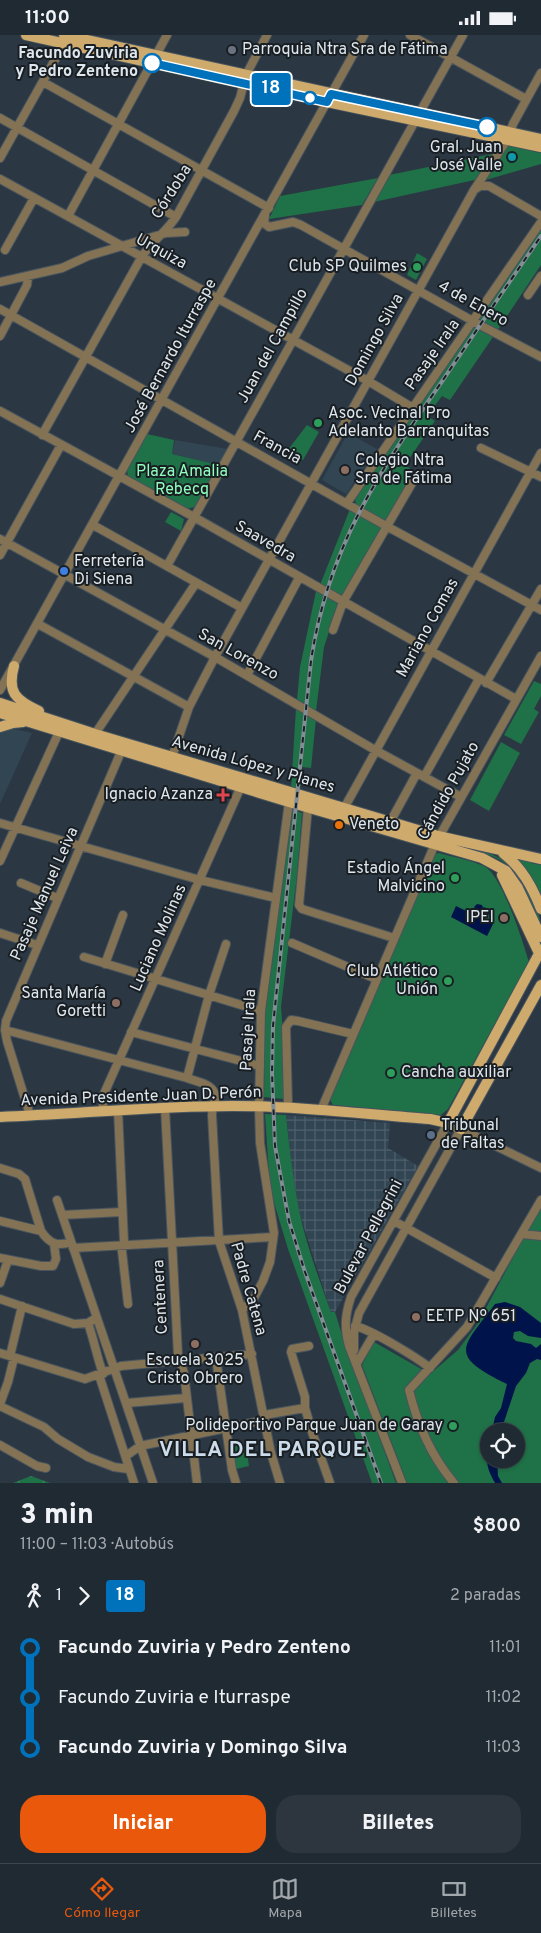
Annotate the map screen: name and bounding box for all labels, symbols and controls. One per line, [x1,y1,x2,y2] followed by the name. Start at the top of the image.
[25,6,70,30] text: 11:00
[242,40,448,60] place label: Parroquia Ntra Sra de Fátima
[15,44,138,82] place label: Facundo Zuviria y Pedro Zenteno
[226,44,238,56] marker: Parroquia Ntra Sra de Fátima
[142,53,162,73] marker: Facundo Zuviria y Pedro Zenteno
[248,73,294,105] line badge: 18
[262,77,280,100] text: 18
[303,91,317,105] unlabelled marker
[477,117,497,137] unlabelled marker
[430,138,502,176] place label: Gral. Juan José Valle
[506,151,518,163] marker: Gral. Juan José Valle
[147,161,197,223] street label: Córdoba
[132,230,190,274] street label: Urquiza
[289,257,407,277] place label: Club SP Quilmes
[411,261,423,273] marker: Club SP Quilmes
[120,275,222,437] street label: José Bernardo Iturraspe
[434,277,512,332] street label: 4 de Enero
[233,285,313,407] street label: Juan del Campillo
[341,290,409,390] street label: Domingo Silva
[401,316,465,394] street label: Pasaje Irala
[328,404,490,442] place label: Asoc. Vecinal Pro Adelanto Barranquitas
[312,417,324,429] marker: Asoc. Vecinal Pro Adelanto Barranquitas
[249,427,305,469] street label: Francia
[355,451,452,489] place label: Colegio Ntra Sra de Fátima
[136,462,228,500] park label: Plaza Amalia Rebecq
[339,464,351,476] marker: Colegio Ntra Sra de Fátima
[231,517,299,567] street label: Saavedra
[74,552,144,590] place label: Ferretería Di Siena
[58,565,70,577] marker: Ferretería Di Siena
[392,575,464,681] street label: Mariano Comas
[194,625,282,685] street label: San Lorenzo
[169,732,337,798] street label: Avenida López y Planes
[414,738,484,844] street label: Cándido Pujato
[104,785,213,805] place label: Ignacio Azanza
[217,789,229,801] marker: Ignacio Azanza
[349,815,399,835] place label: Veneto
[333,819,345,831] marker: Veneto
[7,824,83,964] street label: Pasaje Manuel Leiva
[347,857,445,897] place label: Estadio Ángel Malvicino
[449,872,461,884] marker: Estadio Ángel Malvicino
[126,881,192,995] street label: Luciano Molinas
[465,908,494,928] place label: IPEI
[498,912,510,924] marker: IPEI
[346,962,438,1000] place label: Club Atlético Unión
[442,975,454,987] marker: Club Atlético Unión
[21,984,106,1022] place label: Santa María Goretti
[237,988,261,1072] street label: Pasaje Irala
[110,997,122,1009] marker: Santa María Goretti
[401,1063,511,1083] place label: Cancha auxiliar
[385,1067,397,1079] marker: Cancha auxiliar
[20,1083,262,1111] street label: Avenida Presidente Juan D. Perón
[441,1116,505,1154] place label: Tribunal de Faltas
[425,1129,437,1141] marker: Tribunal de Faltas
[330,1176,408,1298] street label: Bulevar Pellegrini
[225,1240,271,1338] street label: Padre Catena
[149,1259,173,1335] street label: Centenera
[426,1307,516,1327] place label: EETP Nº 651
[410,1311,422,1323] marker: EETP Nº 651
[189,1338,201,1350] marker: Escuela 3025 Cristo Obrero
[146,1351,244,1389] place label: Escuela 3025 Cristo Obrero
[185,1416,443,1436] place label: Polideportivo Parque Juan de Garay
[447,1420,459,1432] marker: Polideportivo Parque Juan de Garay
[480,1423,525,1468] map controls
[480,1423,525,1468] button: locate
[159,1437,367,1464] district label: VILLA DEL PARQUE
[20,1498,94,1534] text: 3 min
[473,1514,521,1538] text: $800
[20,1535,174,1555] text: 11:00 – 11:03 · Autobús
[20,1582,48,1610] icon: walk
[70,1582,98,1610] icon: forward
[116,1584,135,1607] text: 18
[56,1586,62,1606] text: 1
[450,1586,521,1606] text: 2 paradas
[58,1636,351,1660] text: Facundo Zuviria y Pedro Zenteno
[489,1638,521,1658] text: 11:01
[58,1686,291,1710] text: Facundo Zuviria e Iturraspe
[485,1688,521,1708] text: 11:02
[58,1736,347,1760] text: Facundo Zuviria y Domingo Silva
[486,1738,521,1758] text: 11:03
[20,1795,266,1853] button: Iniciar
[276,1795,521,1853] button: Billetes
[64,1875,140,1922] tab: Cómo llegar
[268,1875,302,1922] tab: Mapa
[430,1875,477,1922] tab: Billetes

